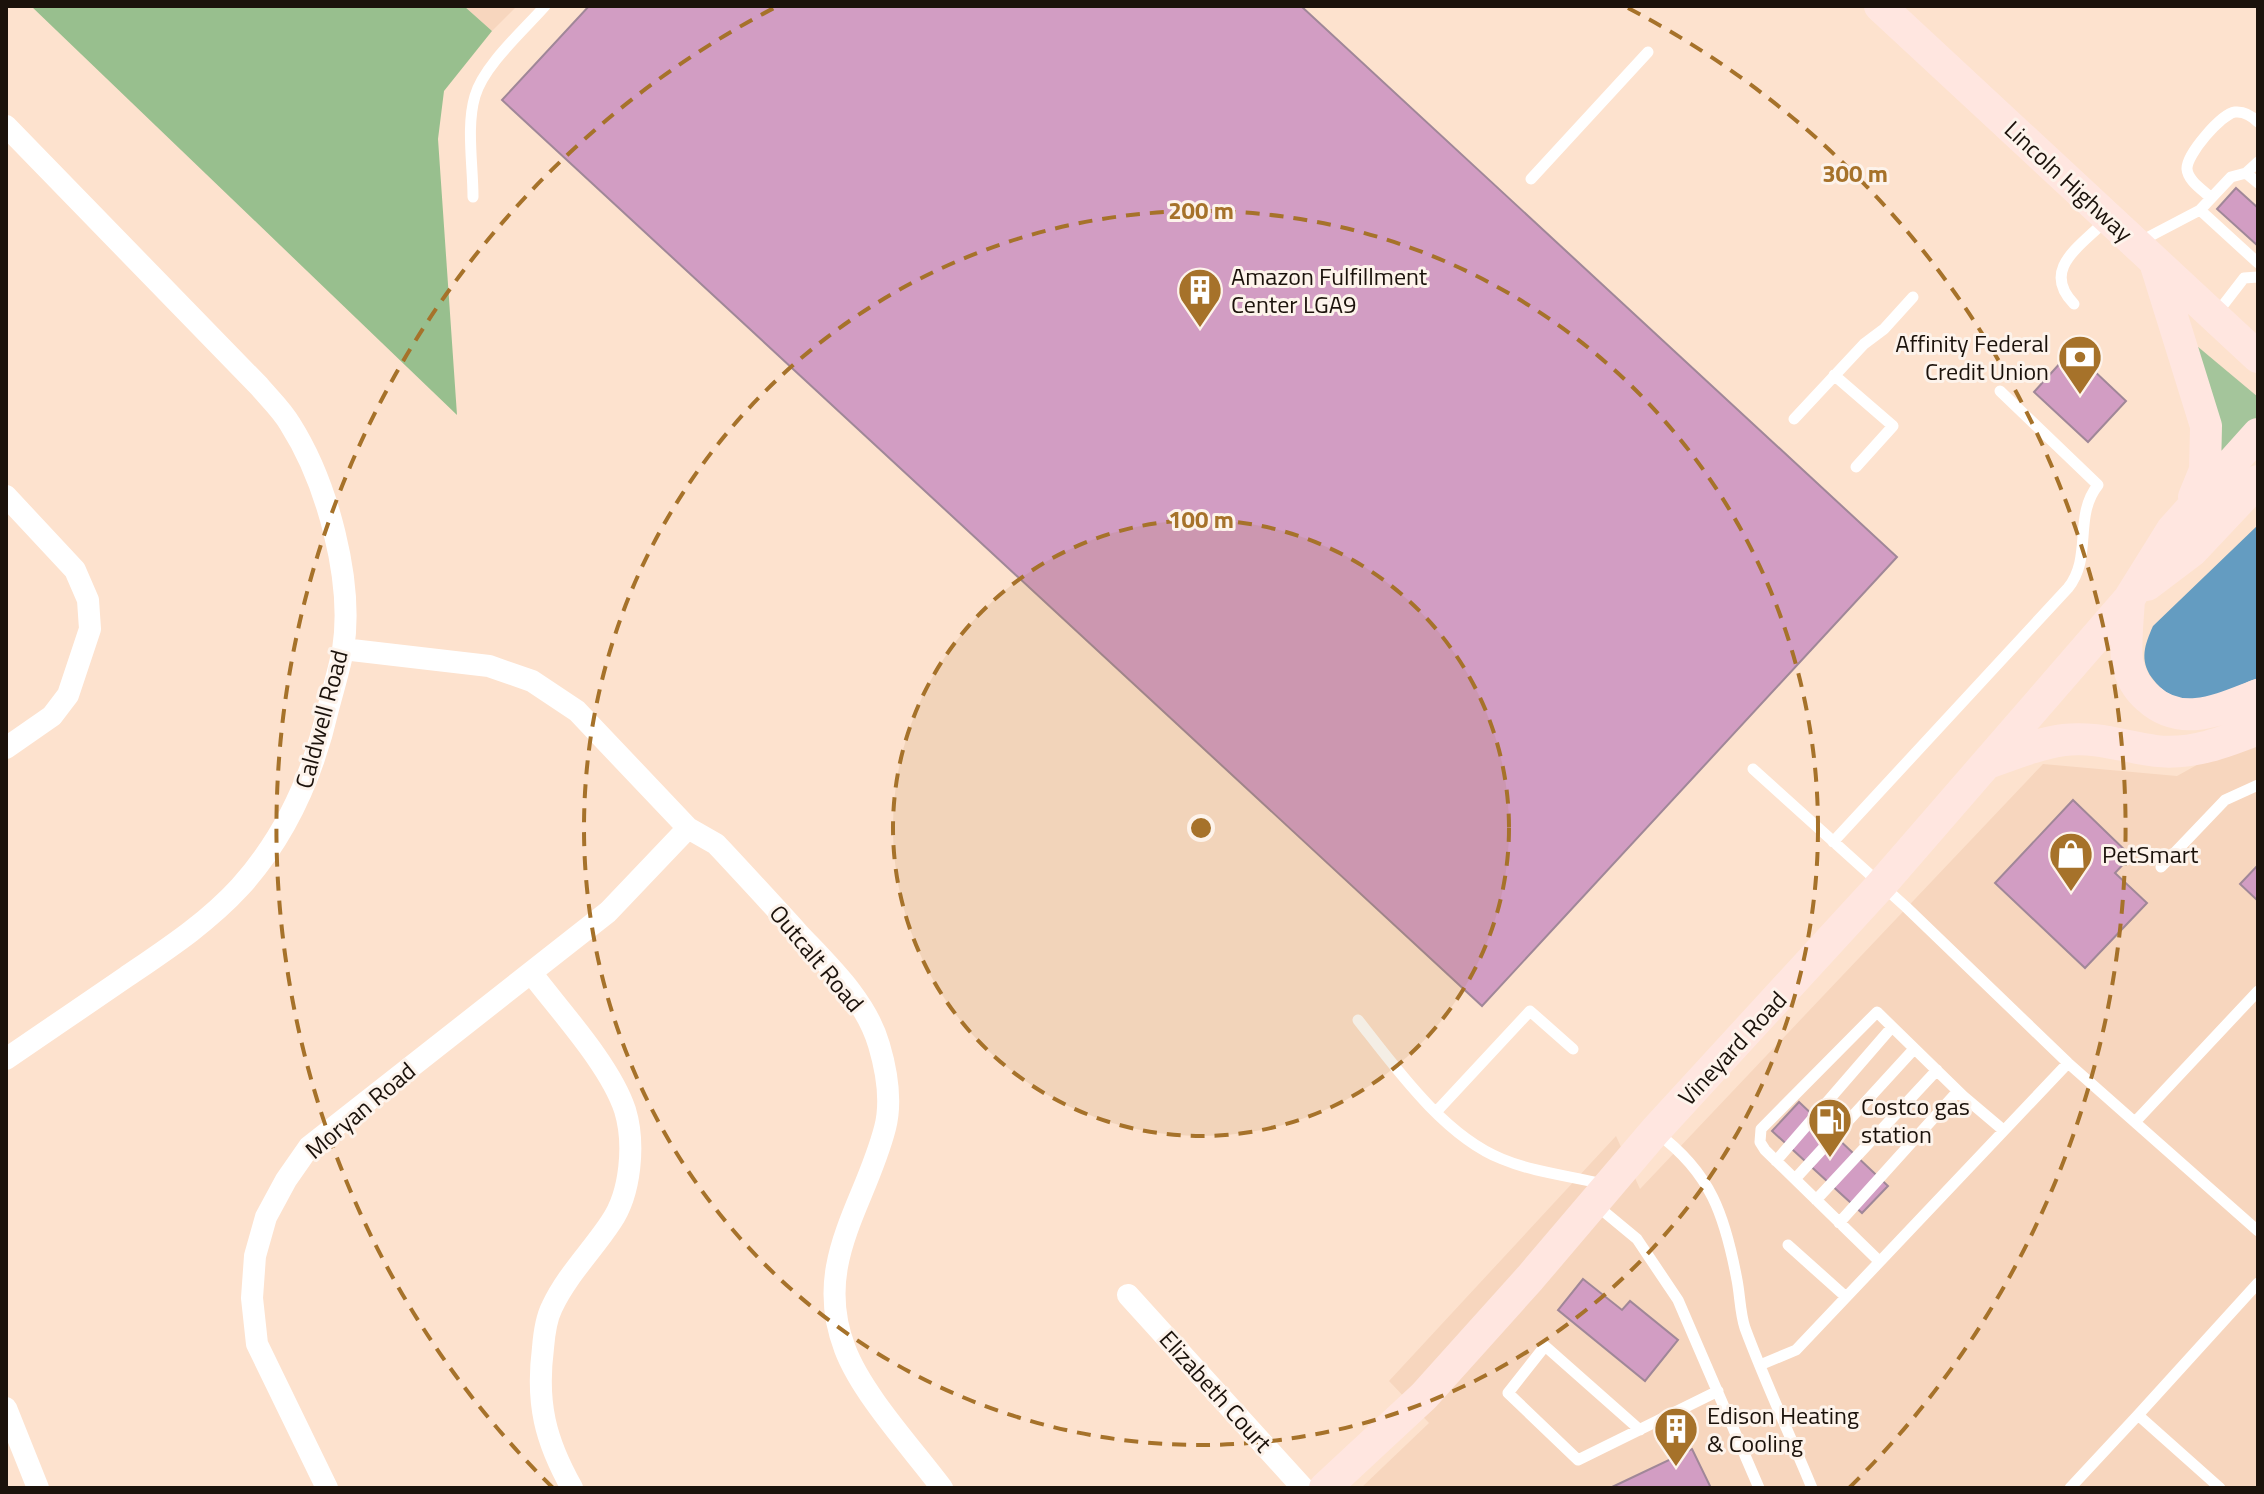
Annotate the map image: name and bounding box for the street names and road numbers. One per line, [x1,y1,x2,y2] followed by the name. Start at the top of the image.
[1997,112,2142,251] street label: Lincoln Highway
[285,646,357,792] street label: Caldwell Road
[761,896,873,1020] street label: Outcalt Road
[1669,983,1795,1113] street label: Vineyard Road
[297,1053,423,1167] street label: Moryan Road
[1151,1322,1281,1460] street label: Elizabeth Court

